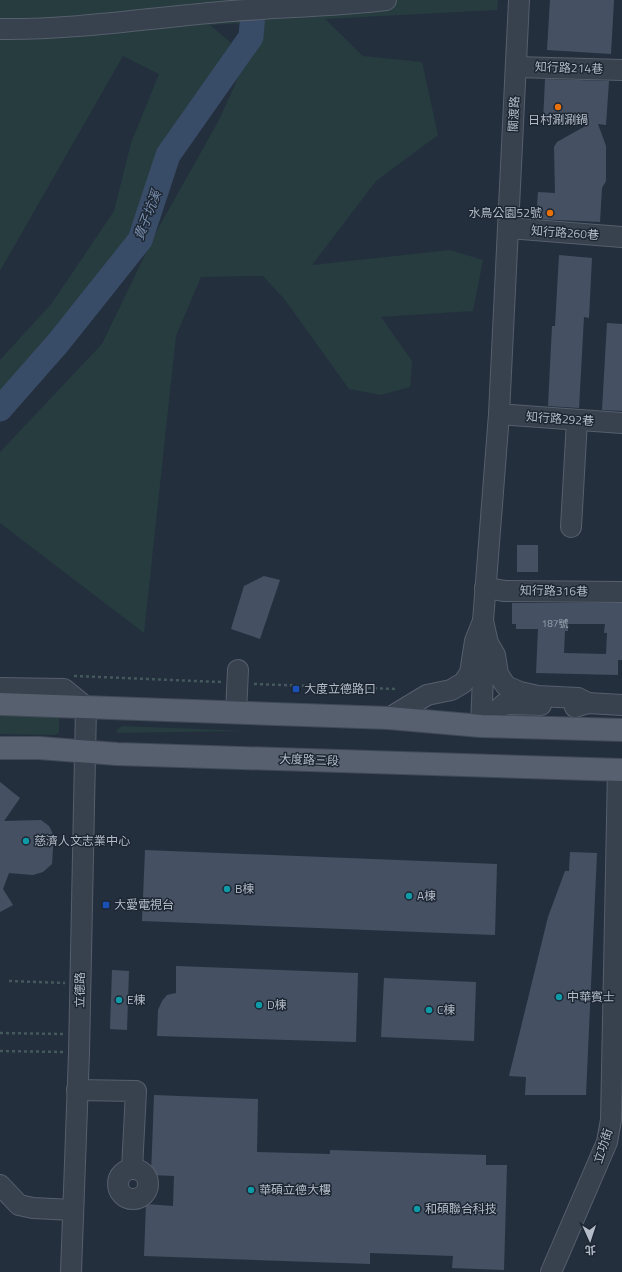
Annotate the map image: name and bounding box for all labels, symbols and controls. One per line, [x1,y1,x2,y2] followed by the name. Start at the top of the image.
[535,57,603,78] street label: 知行路214巷
[503,95,524,132] street label: 關渡路
[553,102,563,112] marker: 日村涮涮鍋
[528,110,588,129] place label: 日村涮涮鍋
[128,185,166,243] water label: 貴子坑溪
[469,203,542,222] place label: 水鳥公園52號
[545,208,555,218] marker: 水鳥公園52號
[530,221,600,244] street label: 知行路260巷
[525,407,595,430] street label: 知行路292巷
[520,580,588,601] street label: 知行路316巷
[542,616,568,631] house number: 187號
[304,679,376,698] place label: 大度立德路口
[291,684,301,694] marker: 大度立德路口
[279,749,339,770] street label: 大度路三段
[34,831,130,850] place label: 慈濟人文志業中心
[21,836,31,846] marker: 慈濟人文志業中心
[235,879,254,898] place label: B棟
[222,884,232,894] marker: B棟
[417,886,436,905] place label: A棟
[404,891,414,901] marker: A棟
[114,895,174,914] place label: 大愛電視台
[101,900,111,910] marker: 大愛電視台
[70,972,89,1008] street label: 立德路
[567,987,615,1006] place label: 中華賓士
[127,990,146,1009] place label: E棟
[554,992,564,1002] marker: 中華賓士
[114,995,124,1005] marker: E棟
[267,995,287,1014] place label: D棟
[254,1000,264,1010] marker: D棟
[437,1000,456,1019] place label: C棟
[424,1005,434,1015] marker: C棟
[588,1126,617,1166] street label: 立功街
[259,1180,331,1199] place label: 華碩立德大樓
[246,1185,256,1195] marker: 華碩立德大樓
[425,1199,497,1218] place label: 和碩聯合科技
[412,1204,422,1214] marker: 和碩聯合科技
[570,1220,610,1260] north arrow
[585,1242,596,1258] text: 北

